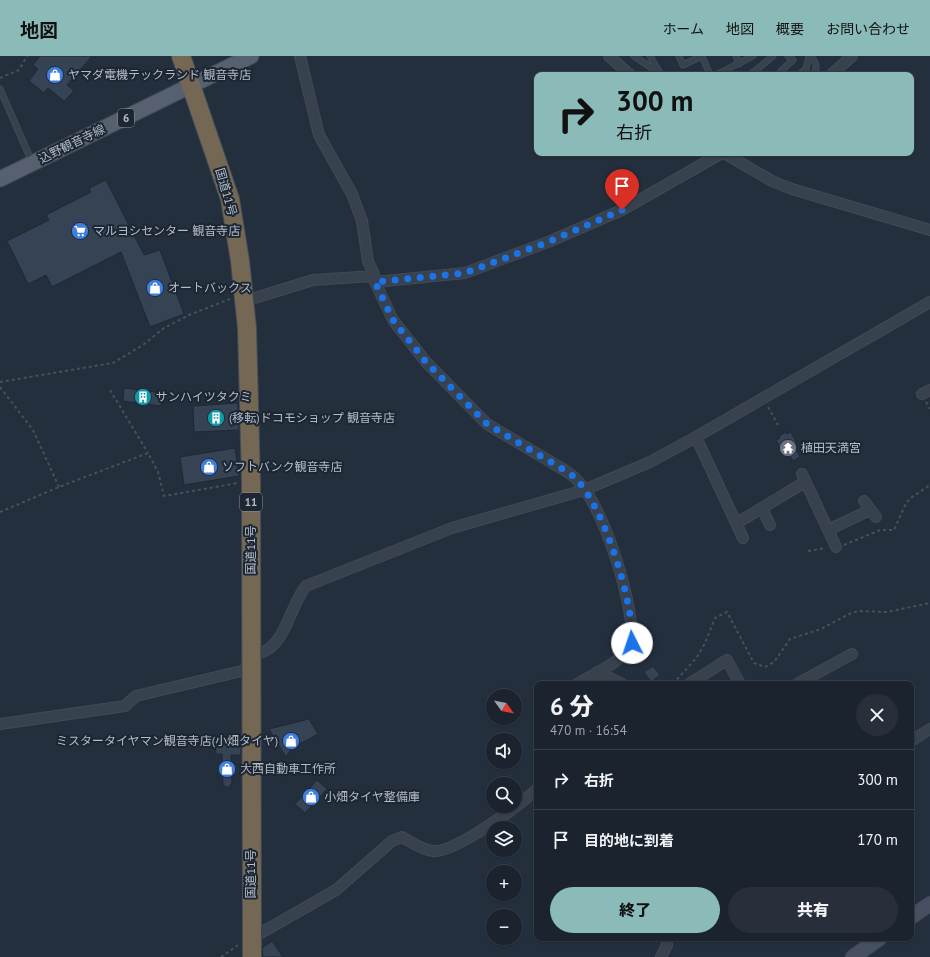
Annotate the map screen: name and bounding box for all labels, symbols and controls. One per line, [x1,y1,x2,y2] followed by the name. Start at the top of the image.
[20,18,58,42] text: 地図
[662,20,704,38] text: ホーム
[726,20,754,38] text: 地図
[776,20,804,38] text: 概要
[826,20,910,38] text: お問い合わせ
[45,65,65,85] shop icon: ヤマダ電機テックランド 観音寺店
[68,67,251,82] place label: ヤマダ電機テックランド 観音寺店
[616,82,693,119] text: 300 m
[550,88,602,140] icon: right
[118,109,134,127] road number: 6
[36,121,107,166] street label: 込野観音寺線
[616,121,652,144] text: 右折
[213,166,240,218] street label: 国道11号
[605,169,639,210] pin
[611,175,633,197] icon: arrive
[70,221,90,241] supermarket icon: マルヨシセンター 観音寺店
[93,223,240,238] place label: マルヨシセンター 観音寺店
[145,278,165,298] shop icon: オートバックス
[168,280,252,295] place label: オートバックス
[133,387,153,407] building icon: サンハイツタクミ
[156,389,252,404] place label: サンハイツタクミ
[206,408,226,428] building icon: (移転)ドコモショップ 観音寺店
[229,410,395,425] place label: (移転)ドコモショップ 観音寺店
[778,438,798,458] temple icon: 植田天満宮
[801,440,861,455] place label: 植田天満宮
[199,457,219,477] shop icon: ソフトバンク観音寺店
[222,459,343,474] place label: ソフトバンク観音寺店
[240,493,262,511] road number: 11
[243,525,258,575] street label: 国道11号
[611,622,653,664] position arrow
[486,689,522,725] north arrow
[486,689,522,945] map controls
[550,691,594,722] text: 6 分
[856,694,898,736] button: close
[550,722,627,739] text: 470 m · 16:54
[281,731,301,751] shop icon: ミスタータイヤマン観音寺店(小畑タイヤ)
[56,733,278,748] place label: ミスタータイヤマン観音寺店(小畑タイヤ)
[486,733,522,769] button: sound
[217,759,237,779] shop icon: 大西自動車工作所
[240,761,336,776] place label: 大西自動車工作所
[550,769,572,791] icon: right
[857,770,898,789] text: 300 m
[584,771,614,790] text: 右折
[486,777,522,813] button: search
[301,787,321,807] shop icon: 小畑タイヤ整備庫
[324,789,420,804] place label: 小畑タイヤ整備庫
[486,821,522,857] button: layers
[550,829,572,851] icon: arrive
[857,830,898,849] text: 170 m
[584,831,674,850] text: 目的地に到着
[243,849,258,899] street label: 国道11号
[486,865,522,901] button: +
[550,887,720,933] button: 終了
[728,887,898,933] button: 共有
[486,909,522,945] button: −

